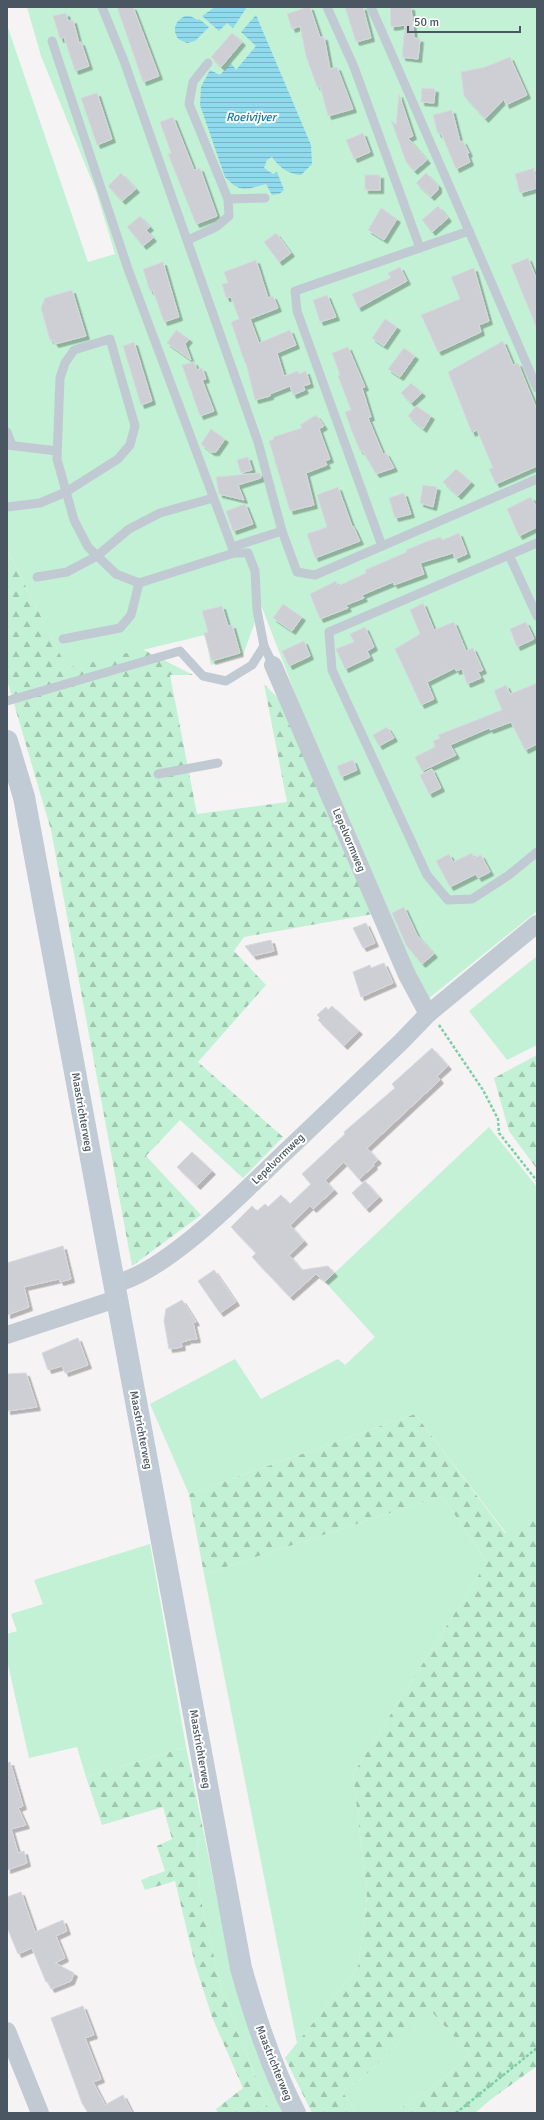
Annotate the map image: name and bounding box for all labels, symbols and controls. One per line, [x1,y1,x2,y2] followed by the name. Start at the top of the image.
[408,8,520,34] scale bar
[414,15,439,30] text: 50 m
[226,110,278,125] water label: Roeivijver
[330,806,368,874] street label: Lepelvormweg
[69,1072,95,1153] street label: Maastrichterweg
[249,1131,307,1187] street label: Lepelvormweg
[127,1390,155,1471] street label: Maastrichterweg
[187,1709,213,1790] street label: Maastrichterweg
[253,2024,295,2103] street label: Maastrichterweg

